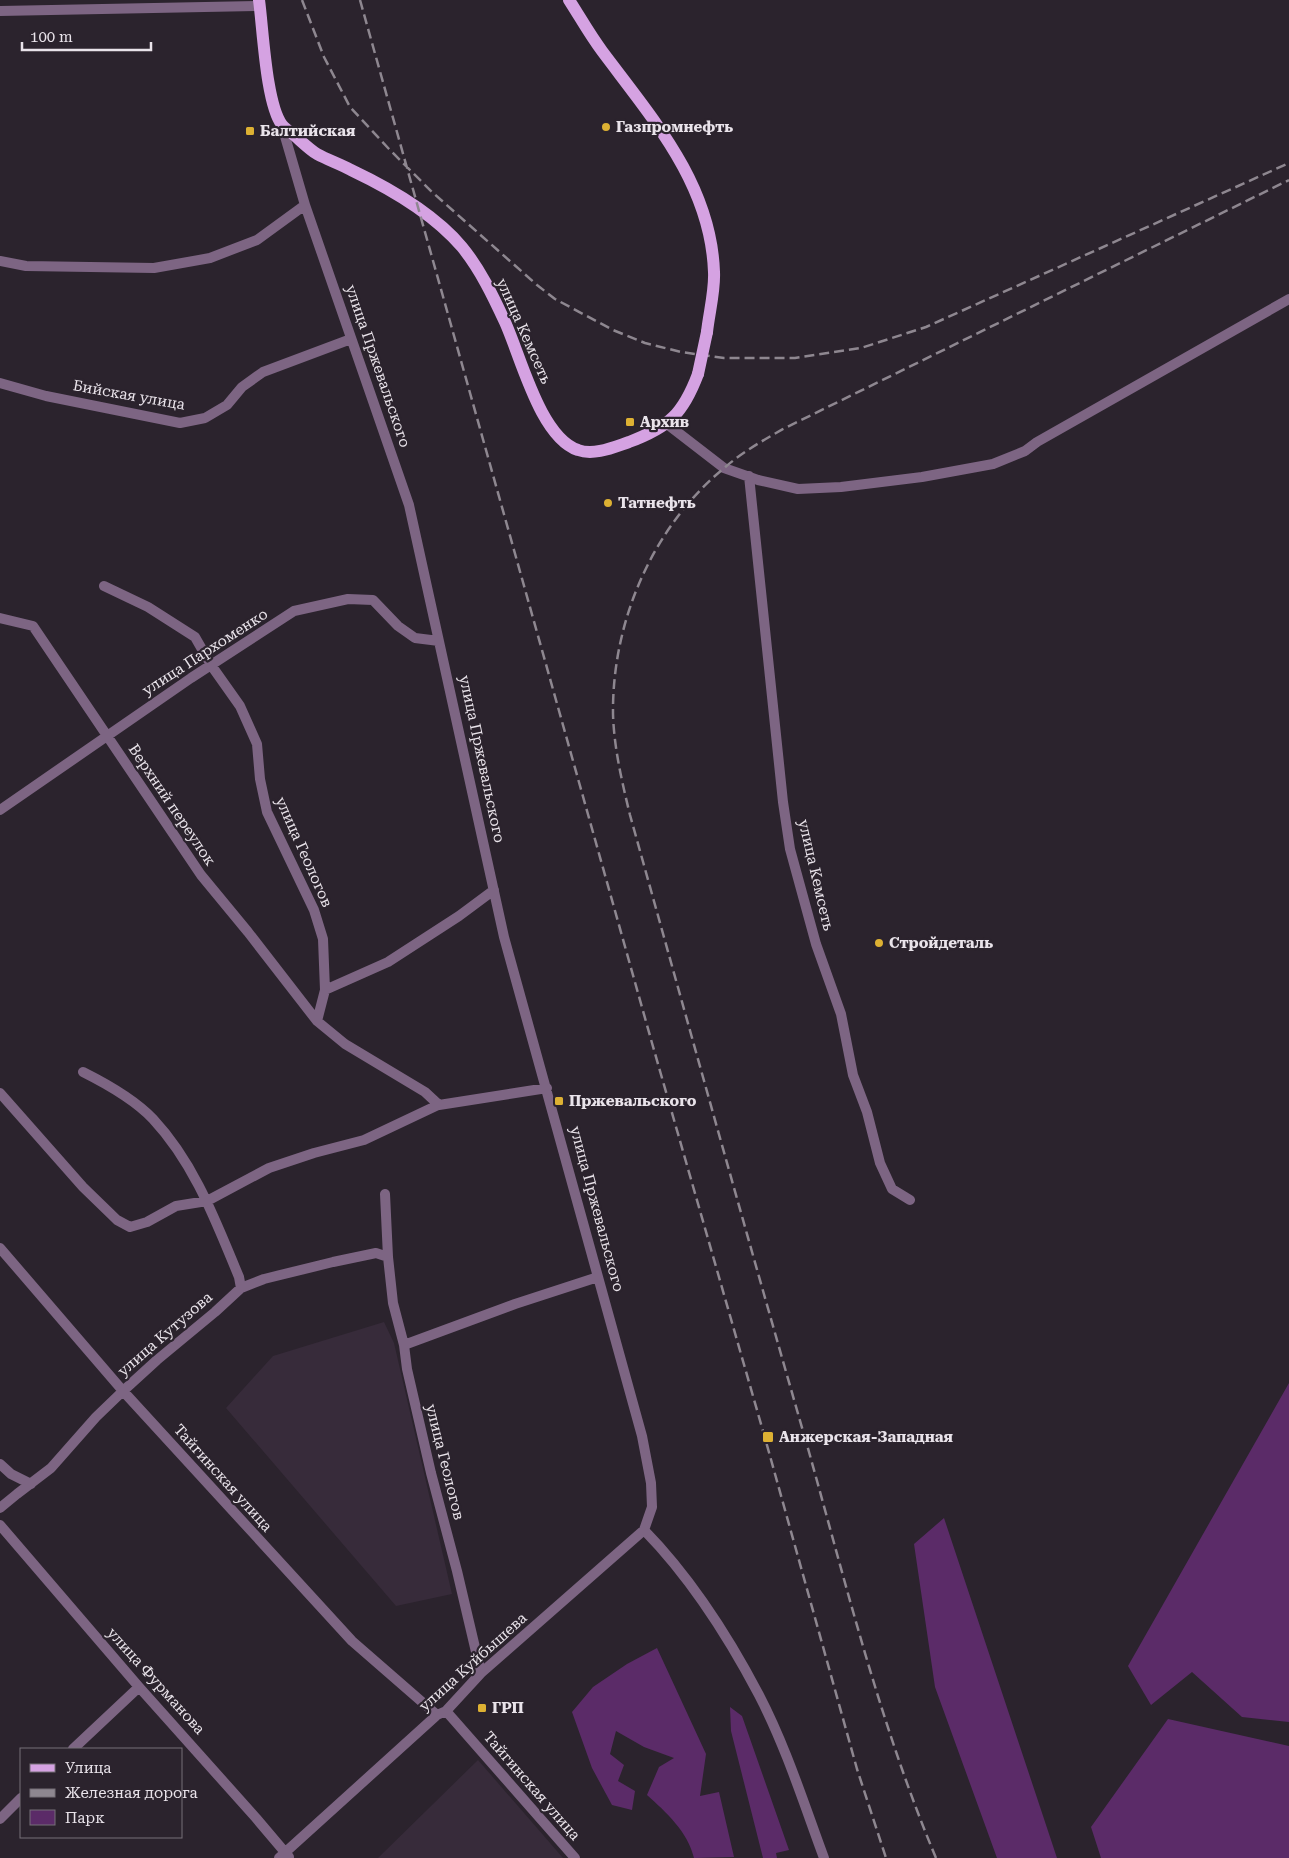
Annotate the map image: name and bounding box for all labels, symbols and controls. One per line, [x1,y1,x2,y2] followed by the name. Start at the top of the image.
[22,20,151,52] scale bar
[30,28,73,46] text: 100 m
[616,118,733,136] place label: Газпромнефть
[600,121,612,133] marker: Газпромнефть
[260,122,356,140] place label: Балтийская
[244,125,256,137] marker: Балтийская
[493,275,555,387] street label: улица Кемсеть
[342,282,414,450] street label: улица Пржевальского
[72,376,186,414] street label: Бийская улица
[640,413,689,431] place label: Архив
[624,416,636,428] marker: Архив
[618,494,696,512] place label: Татнефть
[602,497,614,509] marker: Татнефть
[139,605,271,699] street label: улица Пархоменко
[455,674,509,844] street label: улица Пржевальского
[125,741,220,870] street label: Верхний переулок
[272,794,336,910] street label: улица Геологов
[794,818,838,932] street label: улица Кемсеть
[889,934,993,952] place label: Стройдеталь
[873,937,885,949] marker: Стройдеталь
[569,1092,697,1110] place label: Пржевальского
[553,1095,565,1107] marker: Пржевальского
[566,1124,628,1294] street label: улица Пржевальского
[114,1288,216,1380] street label: улица Кутузова
[422,1402,468,1522] street label: улица Геологов
[170,1421,276,1535] street label: Тайгинская улица
[779,1428,954,1446] place label: Анжерская-Западная
[761,1430,775,1444] marker: Анжерская-Западная
[415,1609,531,1715] street label: улица Куйбышева
[103,1624,209,1738] street label: улица Фурманова
[492,1699,524,1717] place label: ГРП
[476,1702,488,1714] marker: ГРП
[480,1728,584,1844] street label: Тайгинская улица
[20,1748,182,1838] legend
[65,1759,111,1777] text: Улица
[65,1784,198,1802] text: Железная дорога
[65,1809,105,1827] text: Парк

